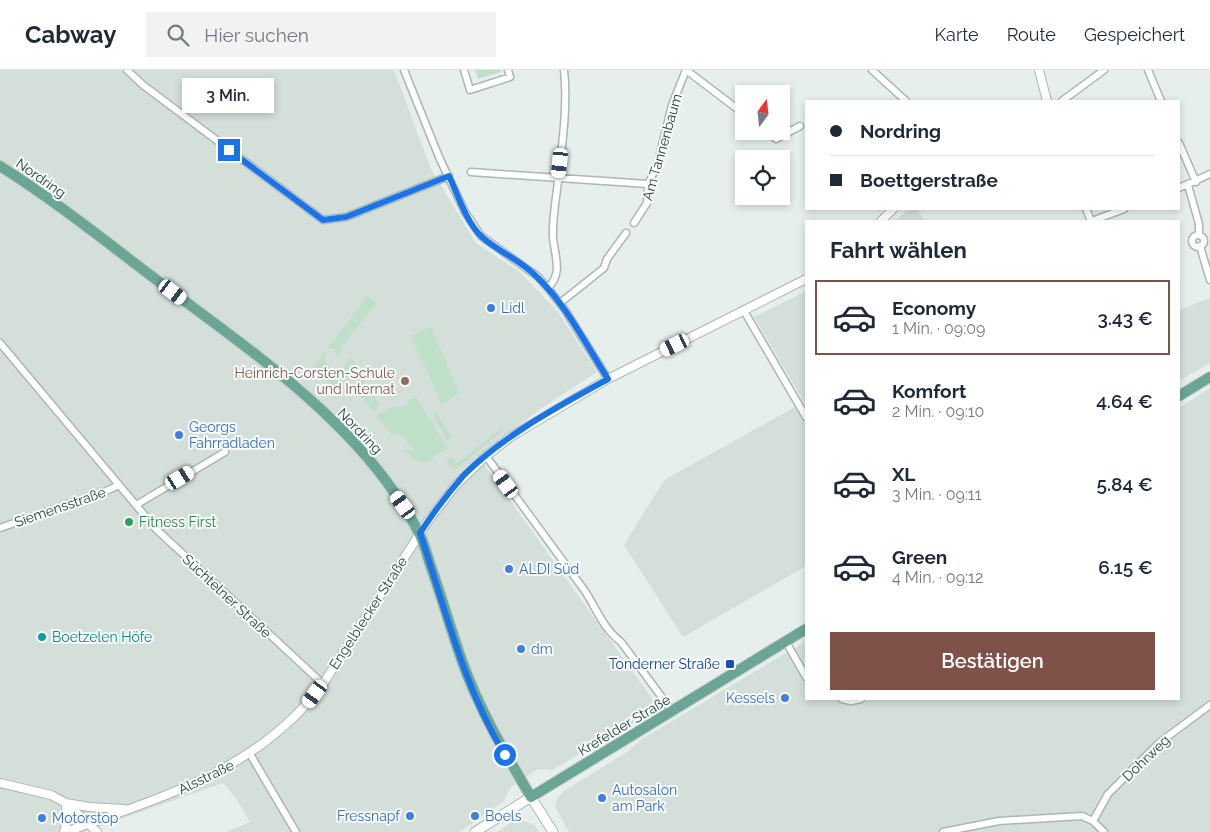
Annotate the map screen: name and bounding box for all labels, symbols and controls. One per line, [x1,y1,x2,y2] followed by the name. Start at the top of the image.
[146,12,496,57] search box
[25,20,116,49] text: Cabway
[164,21,192,49] icon: search
[204,24,309,46] text: Hier suchen
[935,24,979,45] text: Karte
[1007,24,1056,45] text: Route
[1084,24,1185,45] text: Gespeichert
[183,78,275,112] callout: 3 Min.
[735,85,790,140] north arrow
[735,85,790,205] map controls
[206,86,250,105] text: 3 Min.
[639,92,685,202] street label: Am Tannenbaum
[860,120,941,142] text: Nordring
[218,139,240,161] route end
[550,147,569,179] car
[735,150,790,205] button: locate
[13,155,69,201] street label: Nordring
[860,169,998,191] text: Boettgerstraße
[830,237,967,263] text: Fahrt wählen
[156,277,189,307] car
[832,295,877,340] icon: car
[892,297,976,319] text: Economy
[501,300,525,316] place label: Lidl
[485,302,497,314] marker: Lidl
[1098,307,1153,329] text: 3.43 €
[892,319,985,338] text: 1 Min. · 09:09
[658,332,691,358] car
[234,365,395,397] place label: Heinrich-Corsten-Schule und Internat
[399,375,411,387] marker: Heinrich-Corsten-Schule und Internat
[832,378,877,423] icon: car
[892,380,966,402] text: Komfort
[1096,390,1153,412] text: 4.64 €
[892,402,984,421] text: 2 Min. · 09:10
[334,405,386,457] street label: Nordring
[189,419,275,451] place label: Georgs Fahrradladen
[173,429,185,441] marker: Georgs Fahrradladen
[832,461,877,506] icon: car
[892,463,915,485] text: XL
[163,464,196,492] car
[491,467,520,501] car
[1097,473,1153,495] text: 5.84 €
[12,484,108,530] street label: Siemensstraße
[892,485,982,504] text: 3 Min. · 09:11
[388,488,417,522] car
[139,514,216,530] place label: Fitness First
[123,516,135,528] marker: Fitness First
[832,544,877,589] icon: car
[892,546,947,568] text: Green
[179,551,275,641] street label: Süchtelner Straße
[326,554,410,672] street label: Engelblecker Straße
[1098,556,1153,578] text: 6.15 €
[519,561,579,577] place label: ALDI Süd
[503,563,515,575] marker: ALDI Süd
[892,568,983,587] text: 4 Min. · 09:12
[52,629,152,645] place label: Boetzelen Höfe
[36,631,48,643] marker: Boetzelen Höfe
[830,632,1155,690] button: Bestätigen
[531,641,553,657] place label: dm
[515,643,527,655] marker: dm
[609,656,720,672] place label: Tonderner Straße
[724,658,736,670] marker: Tonderner Straße
[300,677,329,711] car
[726,690,775,706] place label: Kessels
[575,691,673,759] street label: Krefelder Straße
[779,692,791,704] marker: Kessels
[1119,732,1173,784] street label: Dohrweg
[494,744,516,766] route start
[176,757,236,797] street label: Alsstraße
[612,782,677,814] place label: Autosalon am Park
[596,792,608,804] marker: Autosalon am Park
[337,808,401,824] place label: Fressnapf
[485,808,522,824] place label: Boels
[52,810,119,826] place label: Motorstop
[404,810,416,822] marker: Fressnapf
[469,810,481,822] marker: Boels
[36,812,48,824] marker: Motorstop

